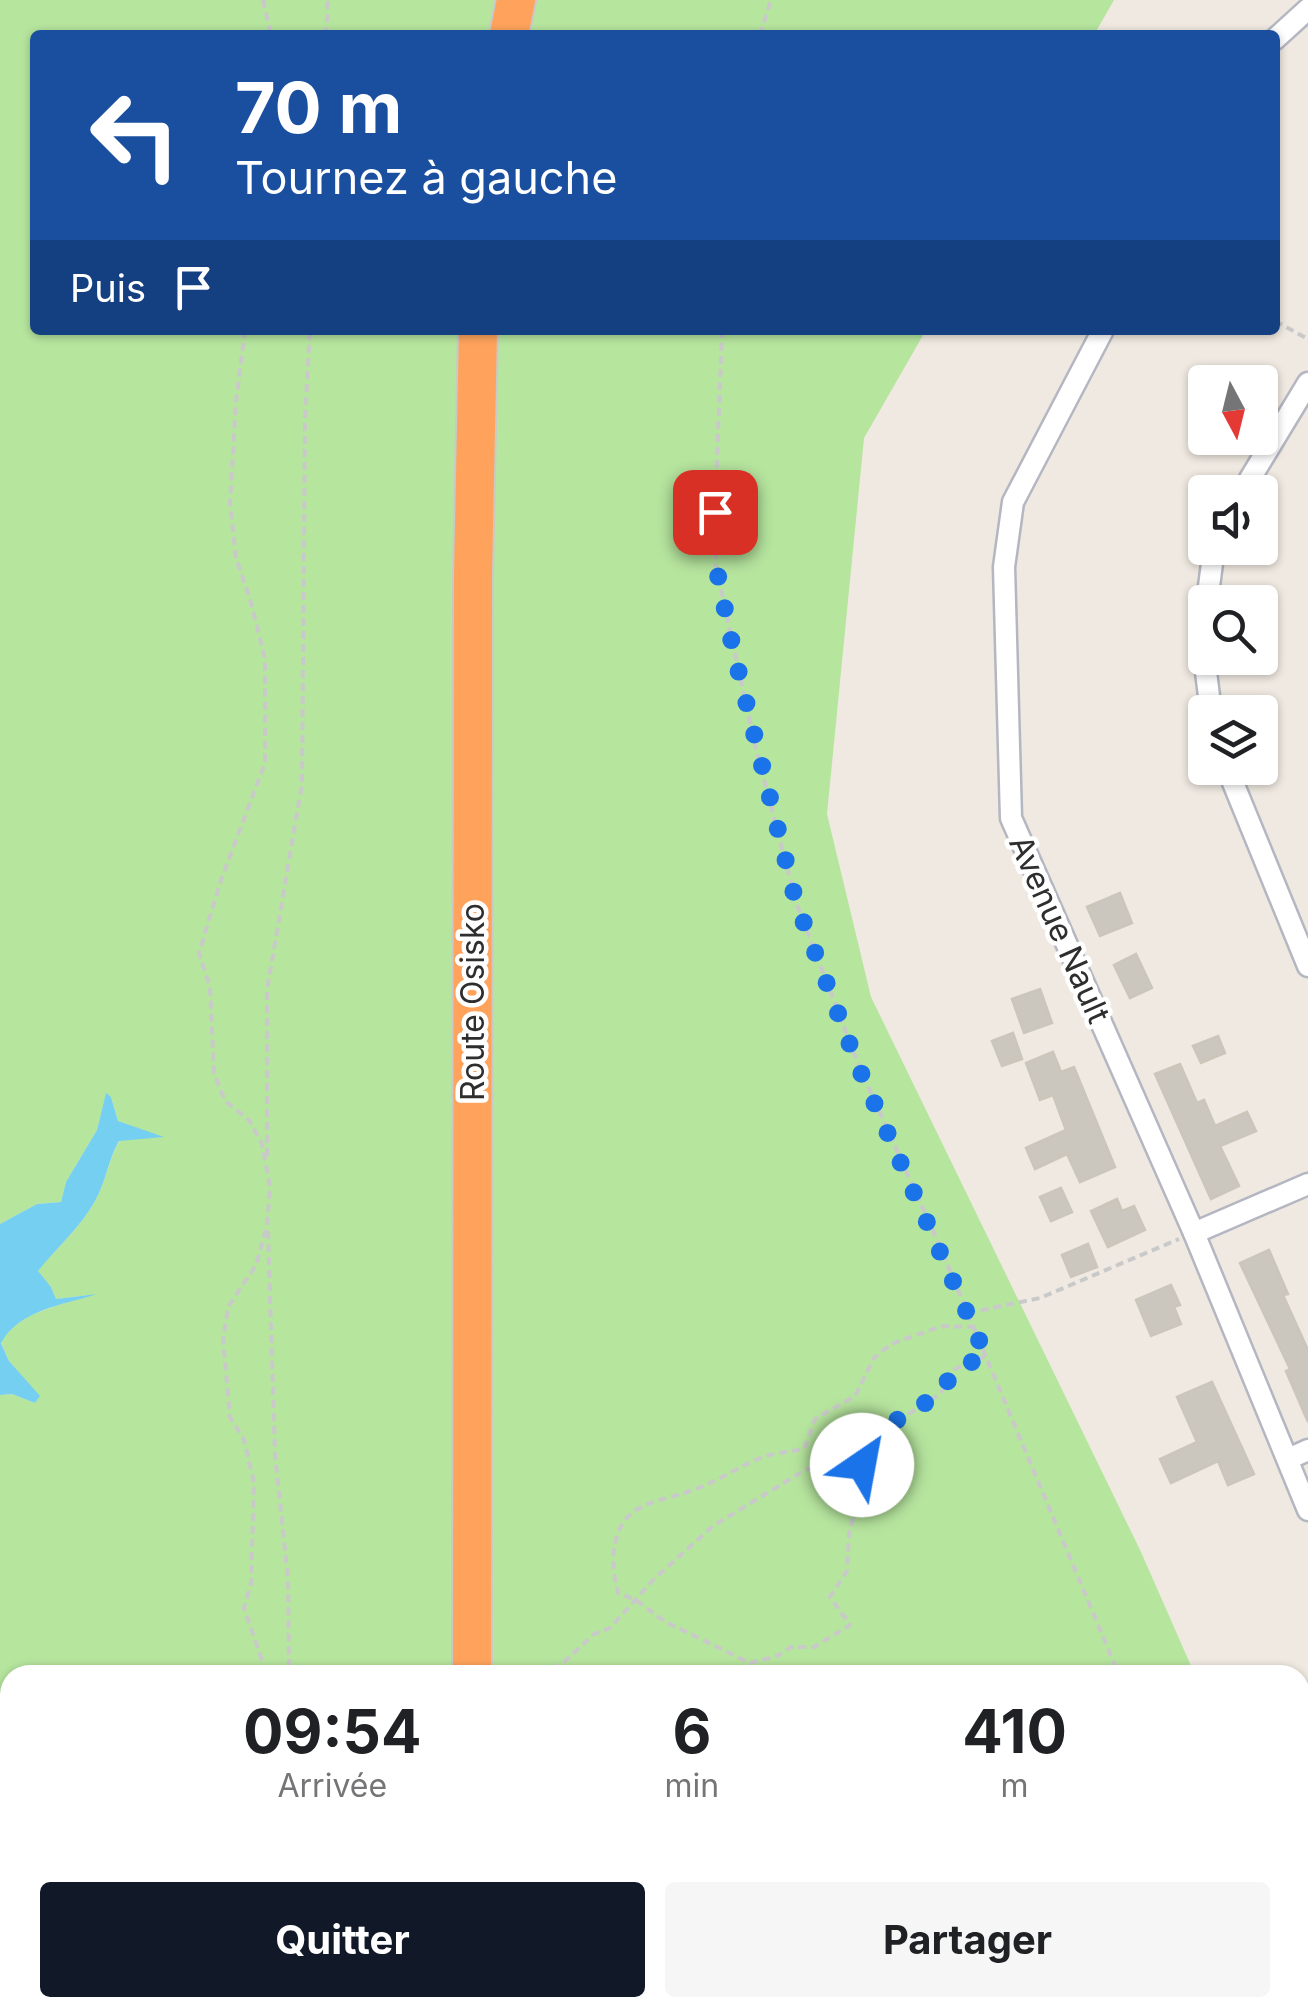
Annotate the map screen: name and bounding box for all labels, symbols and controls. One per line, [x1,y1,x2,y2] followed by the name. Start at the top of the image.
[235,65,402,150] text: 70 m
[70,70,200,200] icon: left
[235,150,617,205] text: Tournez à gauche
[166,260,221,315] icon: arrive
[70,265,146,311] text: Puis
[1188,365,1278,455] north arrow
[1188,365,1278,785] map controls
[673,470,758,555] pin
[1188,475,1278,565] button: sound
[688,485,743,540] icon: arrive
[1188,585,1278,675] button: search
[1188,695,1278,785] button: layers
[1001,829,1119,1029] street label: Avenue Nault
[453,903,492,1101] street label: Route Osisko
[810,1413,914,1517] position arrow
[243,1695,421,1767] text: 09:54
[672,1695,711,1767] text: 6
[962,1695,1067,1767] text: 410
[277,1766,387,1805] text: Arrivée
[665,1766,719,1805] text: min
[1001,1766,1029,1805] text: m
[40,1882,645,1997] button: Quitter
[665,1882,1270,1997] button: Partager

